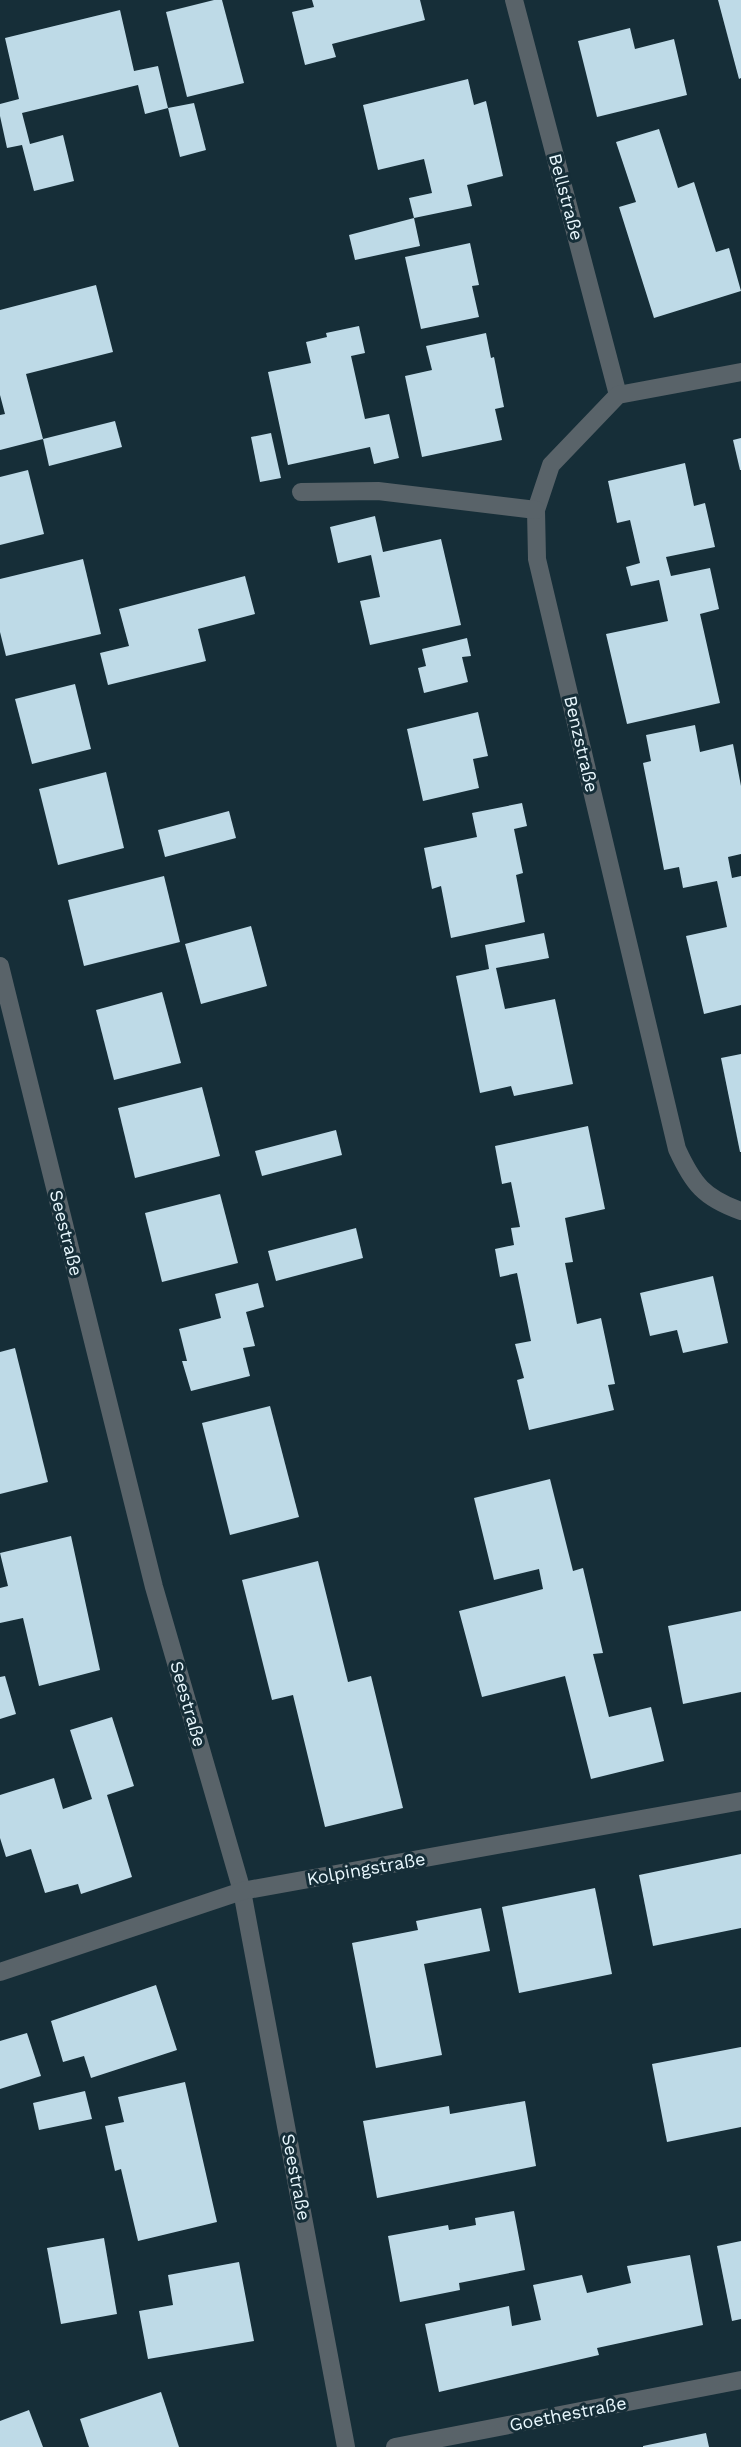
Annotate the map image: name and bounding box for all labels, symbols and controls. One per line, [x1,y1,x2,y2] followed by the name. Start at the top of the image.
[545,151,588,243] street label: Bellstraße
[560,693,603,794] street label: Benzstraße
[46,1188,87,1278] street label: Seestraße
[166,1659,211,1749] street label: Seestraße
[305,1848,427,1889] street label: Kolpingstraße
[278,2132,315,2222] street label: Seestraße
[508,2392,628,2435] street label: Goethestraße

